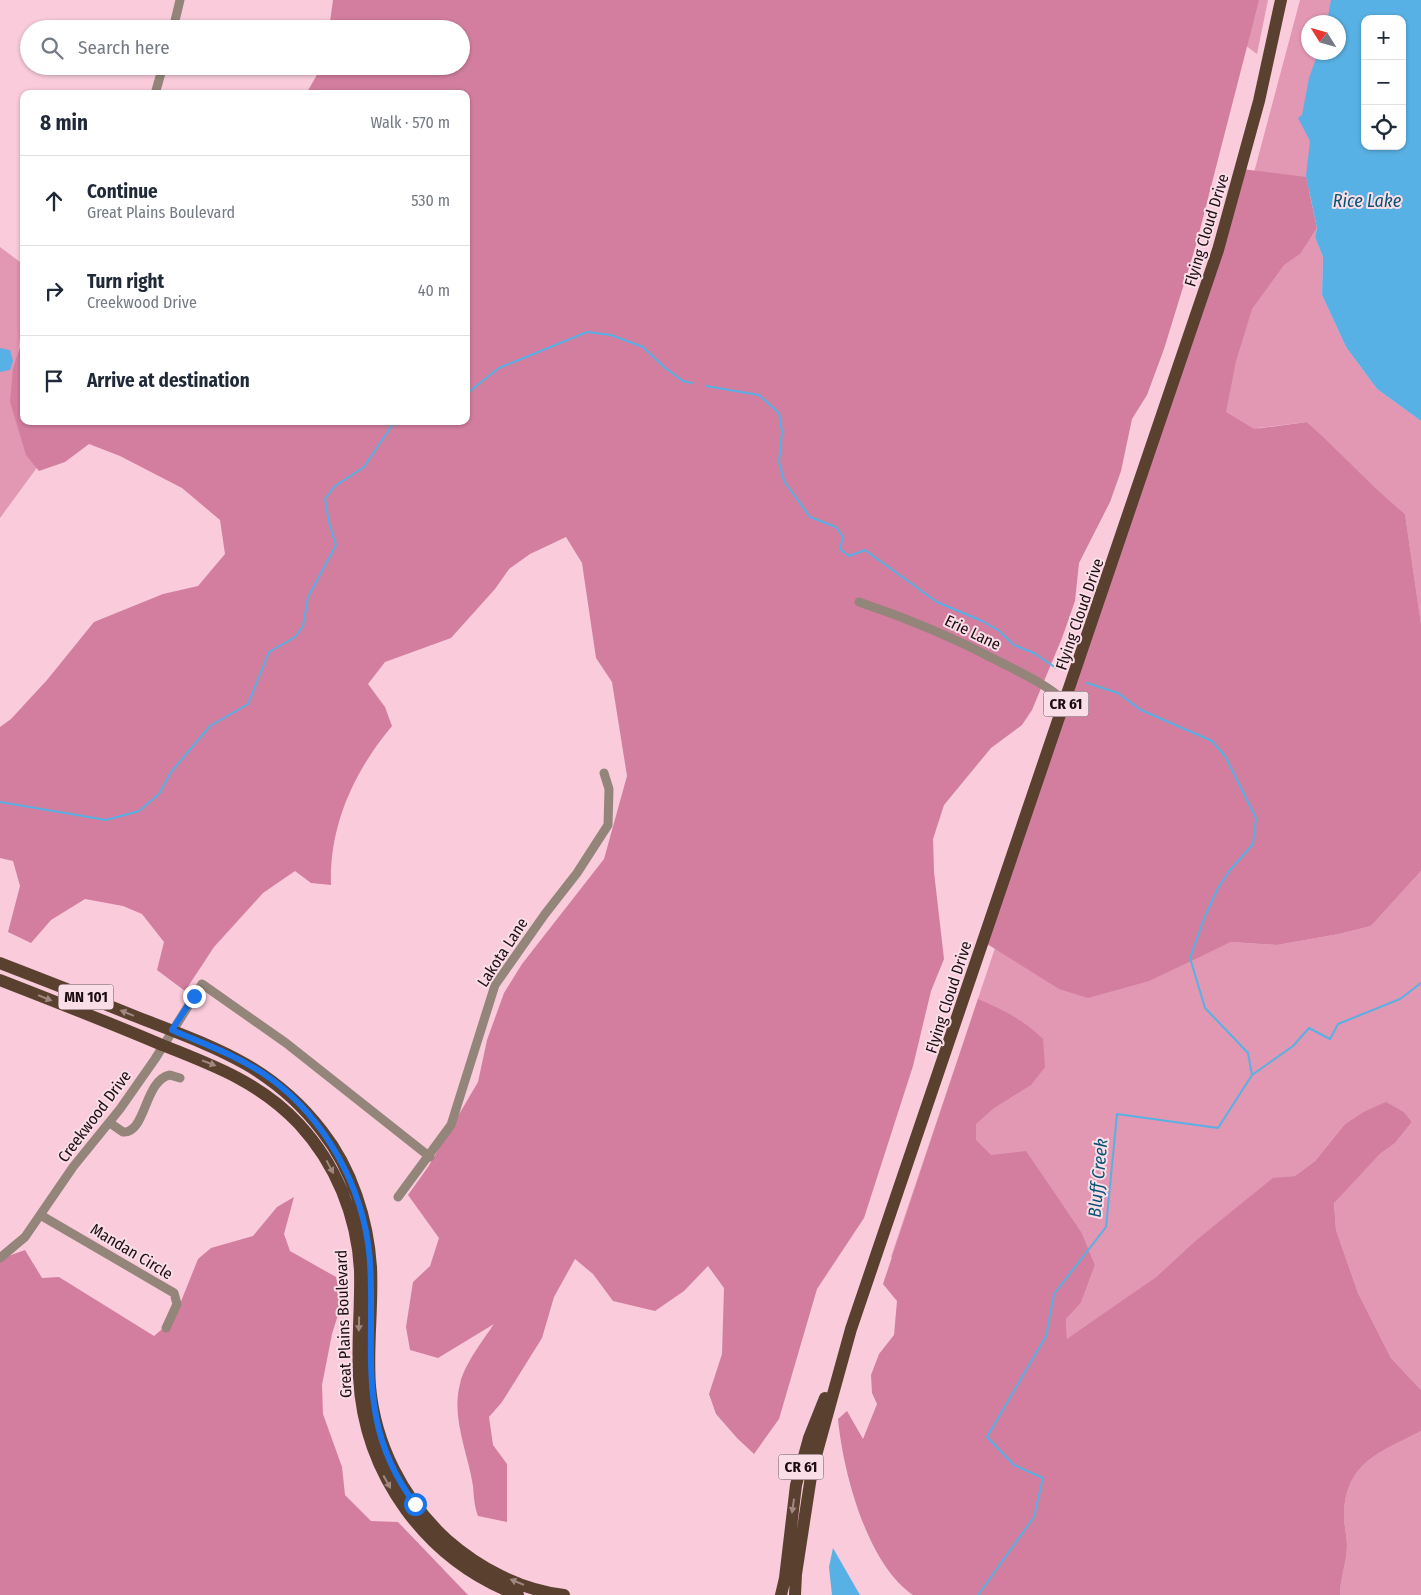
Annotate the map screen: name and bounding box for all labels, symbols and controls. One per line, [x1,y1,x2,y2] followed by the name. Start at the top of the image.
[1301,15,1346,60] north arrow
[1361,15,1406,150] map controls
[1361,15,1406,60] button: +
[20,20,470,75] search box
[38,34,66,62] icon: search
[78,36,170,59] text: Search here
[1361,60,1406,105] button: −
[1361,105,1406,150] button: locate
[40,110,88,136] text: 8 min
[371,113,450,132] text: Walk · 570 m
[1180,171,1233,289] street label: Flying Cloud Drive
[87,180,158,203] text: Continue
[40,187,68,215] icon: ahead
[1333,190,1402,212] water label: Rice Lake
[411,191,450,210] text: 530 m
[87,203,235,222] text: Great Plains Boulevard
[87,270,164,293] text: Turn right
[40,277,68,305] icon: right
[418,281,450,300] text: 40 m
[87,293,197,312] text: Creekwood Drive
[40,367,68,395] icon: arrive
[87,369,250,392] text: Arrive at destination
[1051,556,1108,673] street label: Flying Cloud Drive
[942,611,1004,654] street label: Erie Lane
[1044,692,1088,716] road number: CR 61
[473,914,532,990] street label: Lakota Lane
[921,939,976,1056] street label: Flying Cloud Drive
[58,984,114,1010] road number: MN 101
[183,985,206,1008] route end
[38,994,53,1002] one-way arrow
[120,1008,134,1016] one-way arrow
[202,1059,217,1067] one-way arrow
[54,1067,135,1166] street label: Creekwood Drive
[1084,1138,1112,1218] water label: Bluff Creek
[326,1159,334,1174] one-way arrow
[87,1219,176,1283] street label: Mandan Circle
[331,1250,356,1398] street label: Great Plains Boulevard
[355,1316,363,1332] one-way arrow
[778,1454,824,1480] road number: CR 61
[383,1474,391,1489] one-way arrow
[404,1493,427,1516] route start
[789,1499,797,1515] one-way arrow
[510,1578,524,1586] one-way arrow

